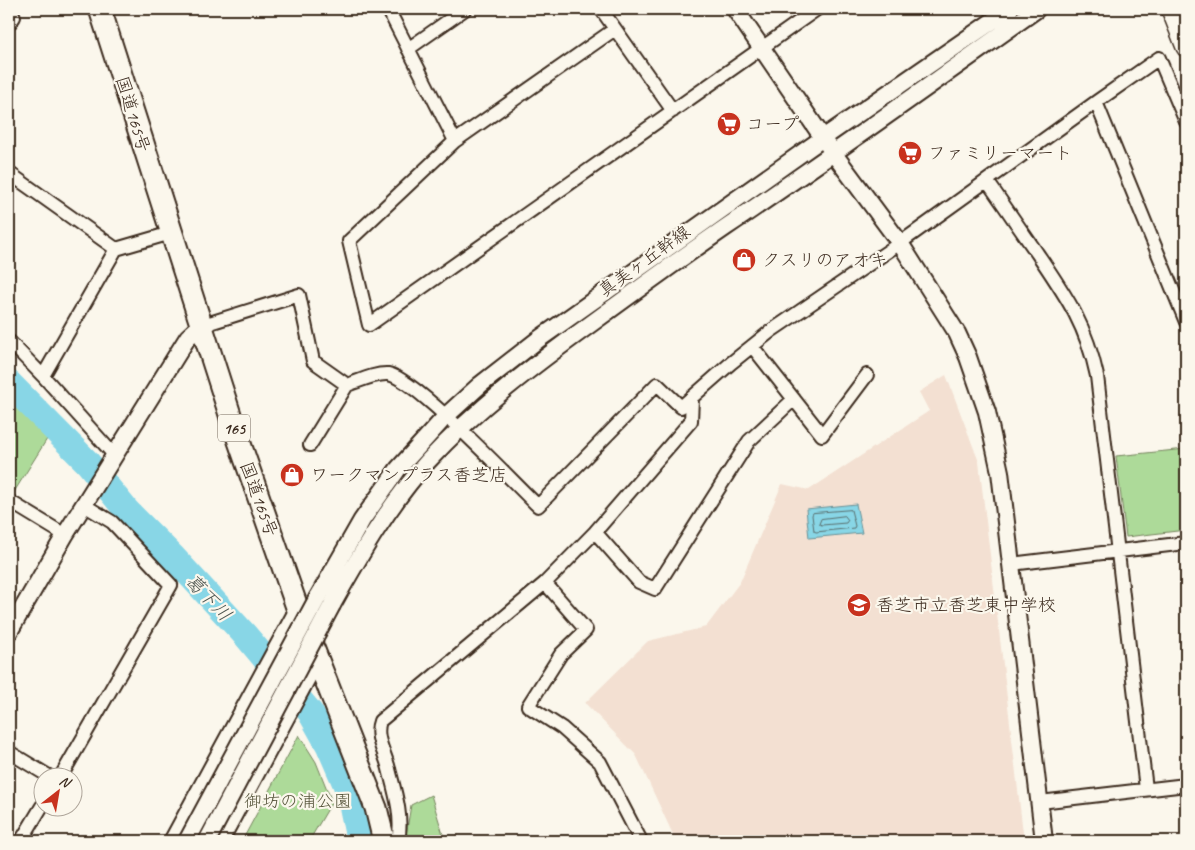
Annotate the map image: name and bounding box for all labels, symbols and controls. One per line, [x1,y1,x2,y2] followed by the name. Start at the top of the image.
[111,73,155,155] street label: 国道165号
[716,111,742,137] supermarket icon: コープ
[746,113,799,135] place label: コープ
[897,140,923,166] supermarket icon: ファミリーマート
[928,142,1072,164] place label: ファミリーマート
[594,220,694,302] street label: 真美ヶ丘幹線
[731,247,757,273] shop icon: クスリのアオキ
[762,249,888,271] place label: クスリのアオキ
[218,414,250,442] road number: 165
[235,458,283,540] street label: 国道165号
[279,462,305,488] shop icon: ワークマンプラス香芝店
[310,464,507,486] place label: ワークマンプラス香芝店
[180,569,237,627] water label: 葛下川
[846,592,872,618] school or university icon: 香芝市立香芝東中学校
[876,594,1056,616] place label: 香芝市立香芝東中学校
[32,768,82,818] north arrow
[56,772,75,792] text: N
[244,790,352,812] park label: 御坊の浦公園

